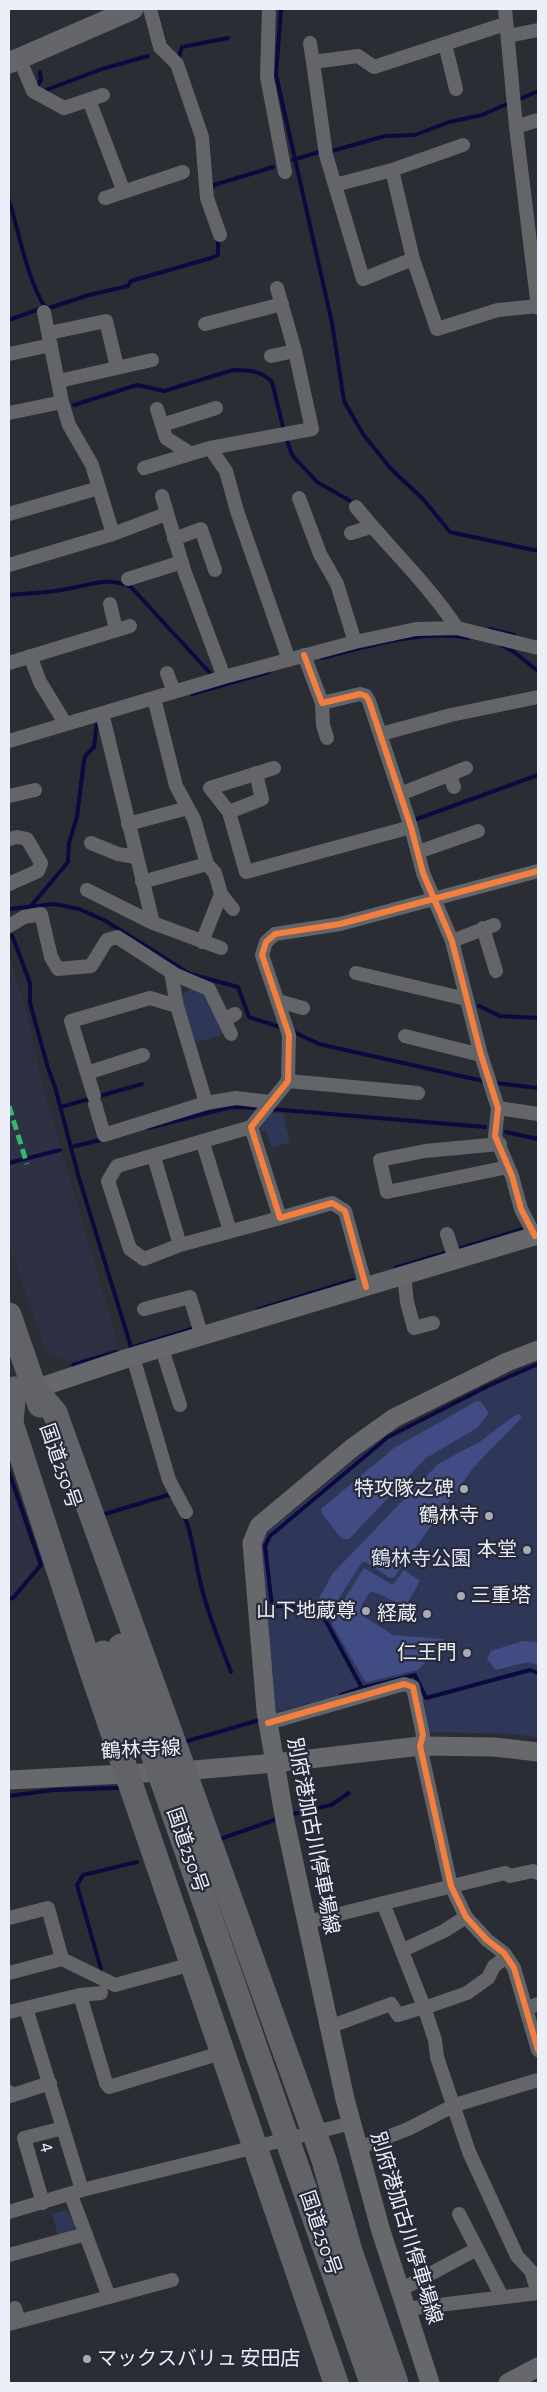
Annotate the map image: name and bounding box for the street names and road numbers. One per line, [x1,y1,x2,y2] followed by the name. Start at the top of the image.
[34,1420,86,1512] street label: 国道250号
[100,1736,182,1764] street label: 鶴林寺線
[282,1736,344,1936] street label: 別府港加古川停車場線
[161,1804,213,1896] street label: 国道250号
[365,2129,447,2327] street label: 別府港加古川停車場線
[35,2139,61,2155] street label: 4
[294,2187,346,2279] street label: 国道250号

